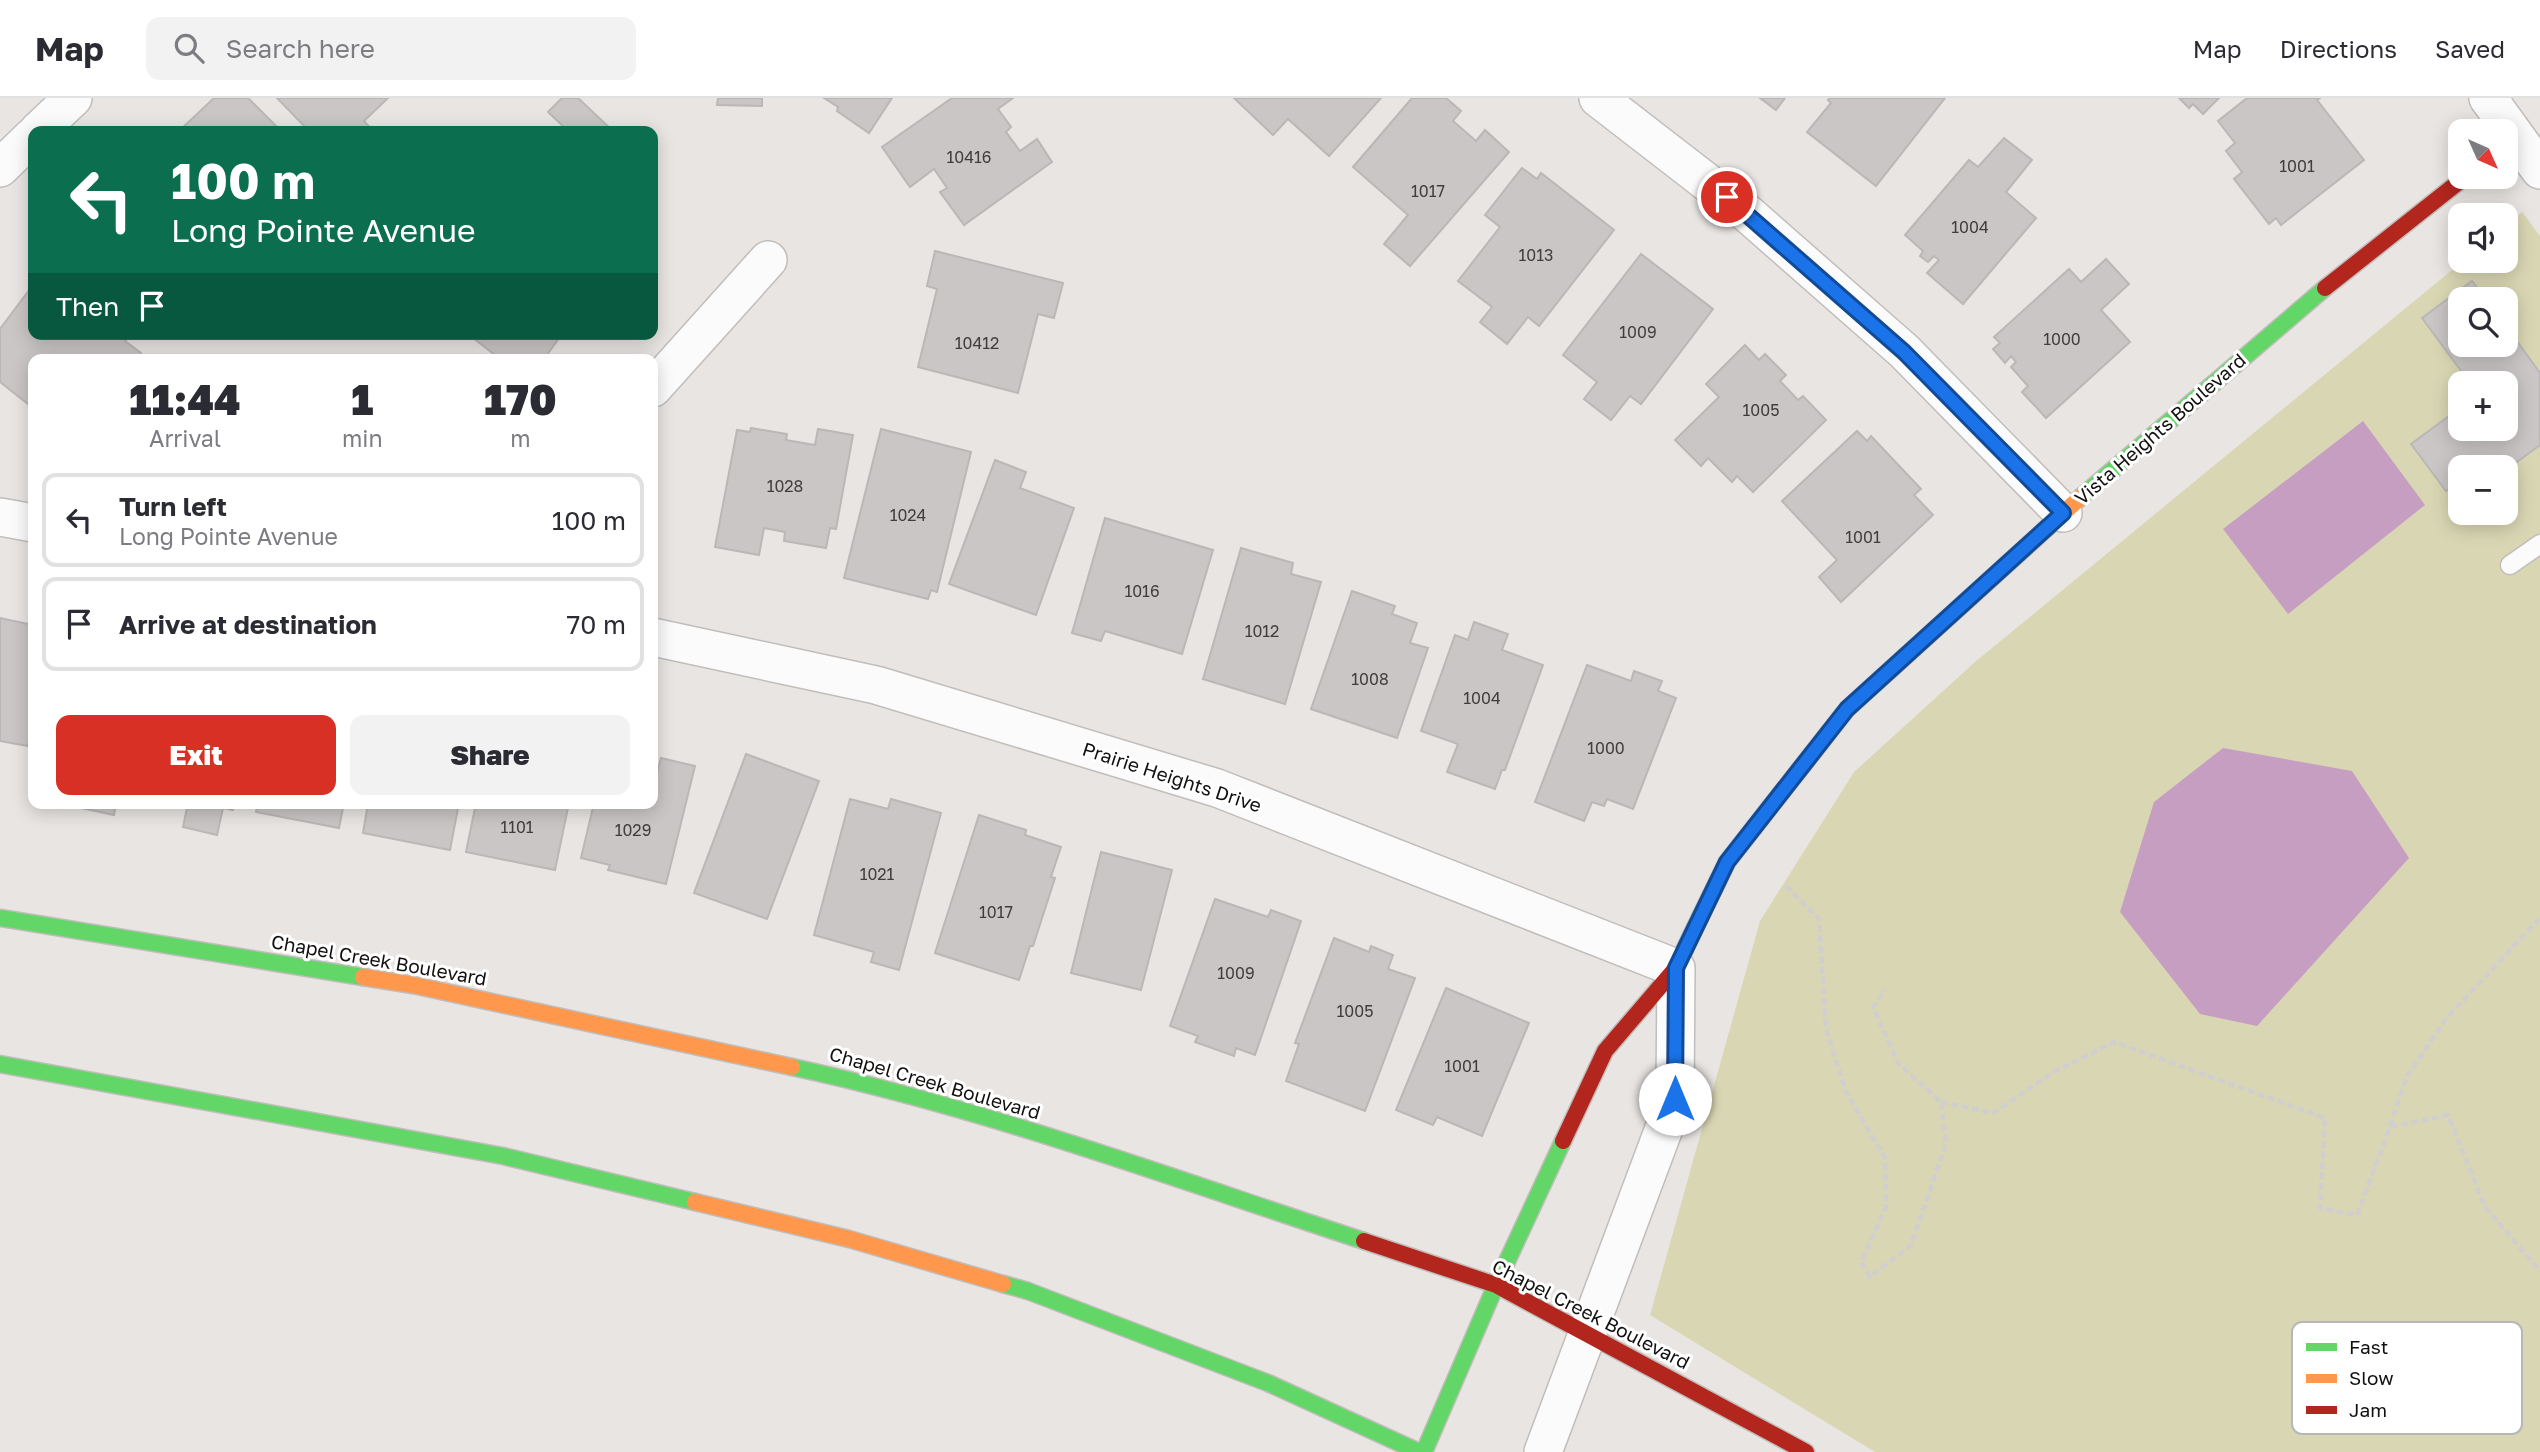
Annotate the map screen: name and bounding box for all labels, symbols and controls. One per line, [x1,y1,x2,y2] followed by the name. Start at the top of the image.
[146,17,636,80] search box
[35,29,104,68] text: Map
[170,29,208,67] icon: search
[226,33,375,64] text: Search here
[2193,34,2242,63] text: Map
[2280,34,2397,63] text: Directions
[2435,34,2505,63] text: Saved
[2448,119,2518,189] north arrow
[2448,119,2518,525] map controls
[947,147,991,167] house number: 10416
[171,151,315,210] text: 100 m
[56,154,147,245] icon: left
[2279,156,2315,176] house number: 1001
[1697,167,1757,227] pin
[1708,178,1746,216] icon: arrive
[1411,181,1445,201] house number: 1017
[2448,203,2518,273] button: sound
[171,211,476,249] text: Long Pointe Avenue
[1951,217,1989,237] house number: 1004
[1519,245,1553,265] house number: 1013
[133,287,171,325] icon: arrive
[2448,287,2518,357] button: search
[56,291,119,322] text: Then
[1619,322,1657,342] house number: 1009
[2043,329,2081,349] house number: 1000
[955,333,999,353] house number: 10412
[2069,348,2250,509] street label: Vista Heights Boulevard
[2448,371,2518,441] button: +
[129,374,241,424] text: 11:44
[351,374,373,424] text: 1
[484,374,557,424] text: 170
[1743,400,1779,420] house number: 1005
[149,424,221,452] text: Arrival
[342,424,383,452] text: min
[510,424,531,452] text: m
[2448,455,2518,525] button: −
[767,476,803,496] house number: 1028
[119,491,227,522] text: Turn left
[60,501,98,539] icon: left
[552,505,626,536] text: 100 m
[890,505,926,525] house number: 1024
[119,522,338,550] text: Long Pointe Avenue
[1845,527,1881,547] house number: 1001
[1124,581,1160,601] house number: 1016
[60,605,98,643] icon: arrive
[119,609,377,640] text: Arrive at destination
[567,609,626,640] text: 70 m
[1245,621,1279,641] house number: 1012
[1351,669,1389,689] house number: 1008
[1463,688,1501,708] house number: 1004
[56,715,336,795] button: Exit
[350,715,630,795] button: Share
[1080,737,1265,816] street label: Prairie Heights Drive
[1587,738,1625,758] house number: 1000
[500,817,534,837] house number: 1101
[615,820,651,840] house number: 1029
[860,864,895,884] house number: 1021
[979,902,1013,922] house number: 1017
[270,929,489,990] street label: Chapel Creek Boulevard
[1217,963,1255,983] house number: 1009
[1337,1001,1373,1021] house number: 1005
[827,1041,1043,1124] street label: Chapel Creek Boulevard
[1444,1056,1480,1076] house number: 1001
[1638,1062,1712,1136] position arrow
[1489,1254,1694,1373] street label: Chapel Creek Boulevard
[2292,1322,2522,1434] legend
[2349,1335,2388,1358] text: Fast
[2349,1366,2394,1389] text: Slow
[2349,1398,2387,1421] text: Jam

